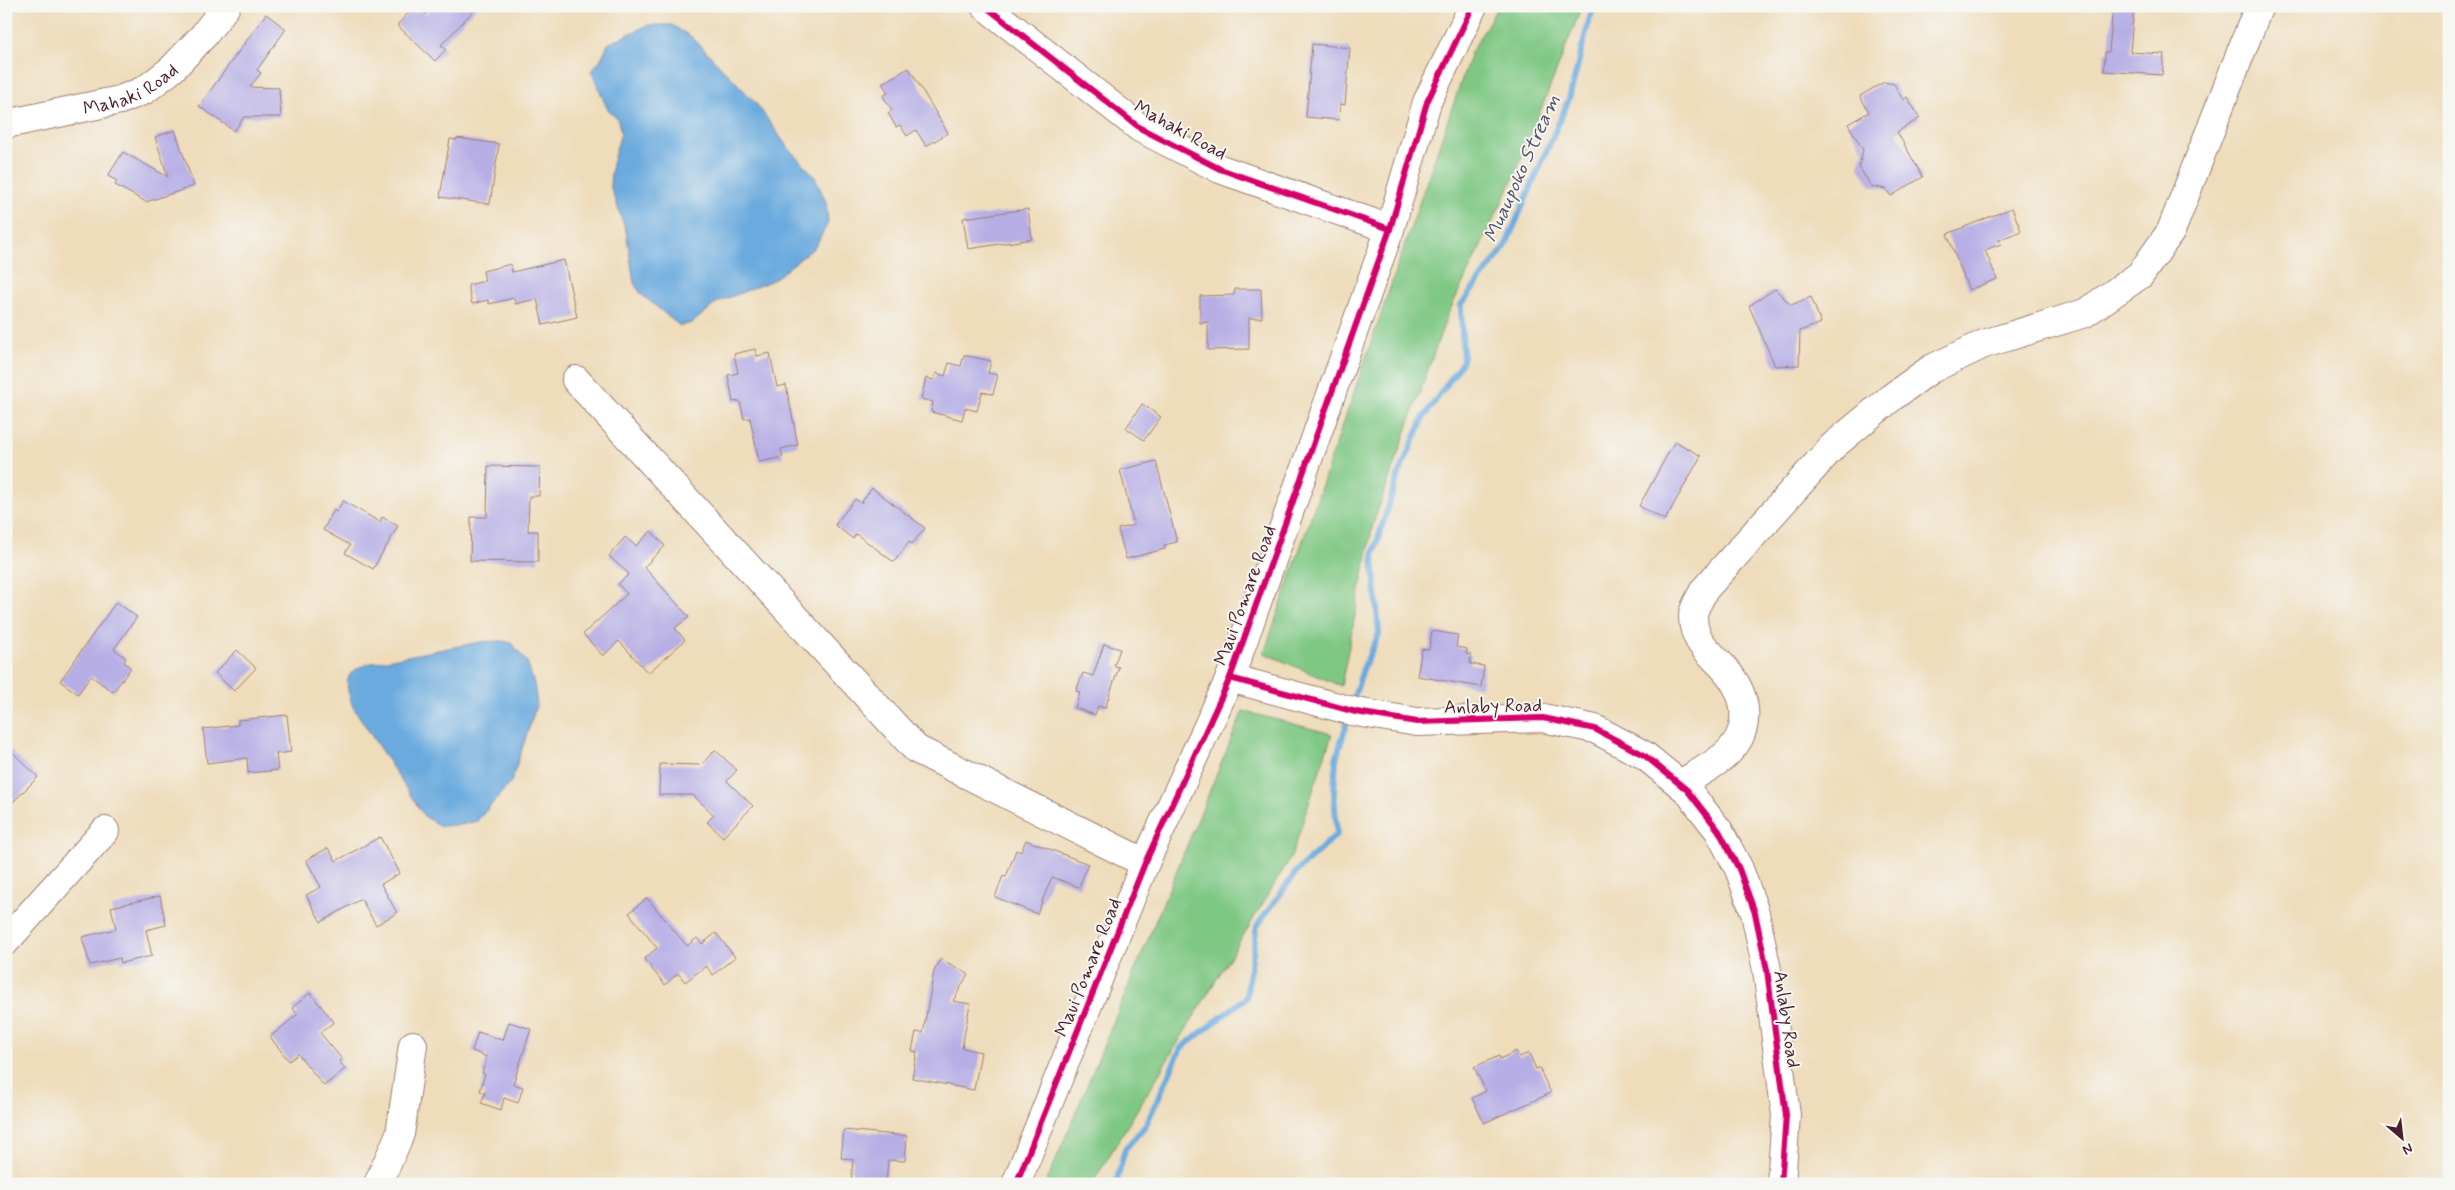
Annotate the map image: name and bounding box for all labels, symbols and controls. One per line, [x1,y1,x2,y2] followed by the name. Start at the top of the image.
[81,58,184,121] street label: Mahaki Road
[1478,90,1567,247] water label: Muaupoko Stream
[1129,95,1231,166] street label: Mahaki Road
[1208,522,1282,669] street label: Maui Pomare Road
[1444,693,1542,721] street label: Anlaby Road
[1049,894,1128,1041] street label: Maui Pomare Road
[1766,969,1806,1070] street label: Anlaby Road
[2378,1112,2428,1162] north arrow
[2399,1138,2416,1159] text: N

